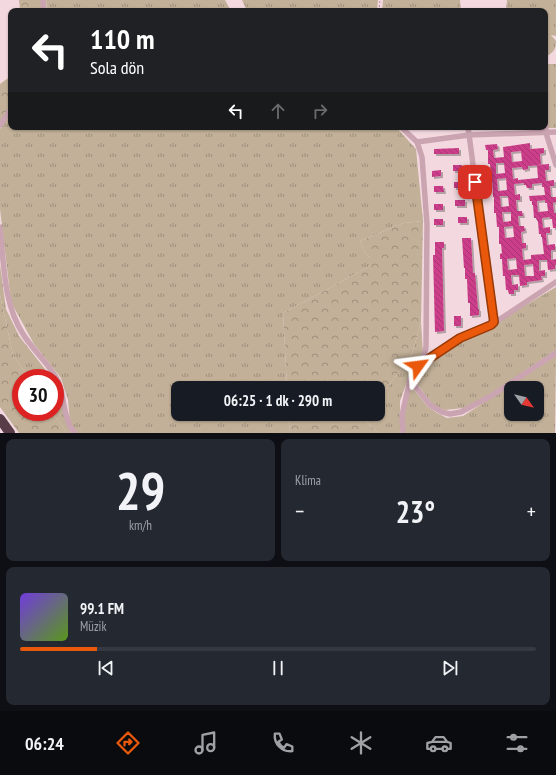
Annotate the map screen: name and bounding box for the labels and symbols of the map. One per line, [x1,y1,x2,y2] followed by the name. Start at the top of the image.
[458,165,492,199] pin
[397,345,439,387] position arrow
[12,369,64,421] speed limit sign: 30
[504,381,544,421] north arrow

